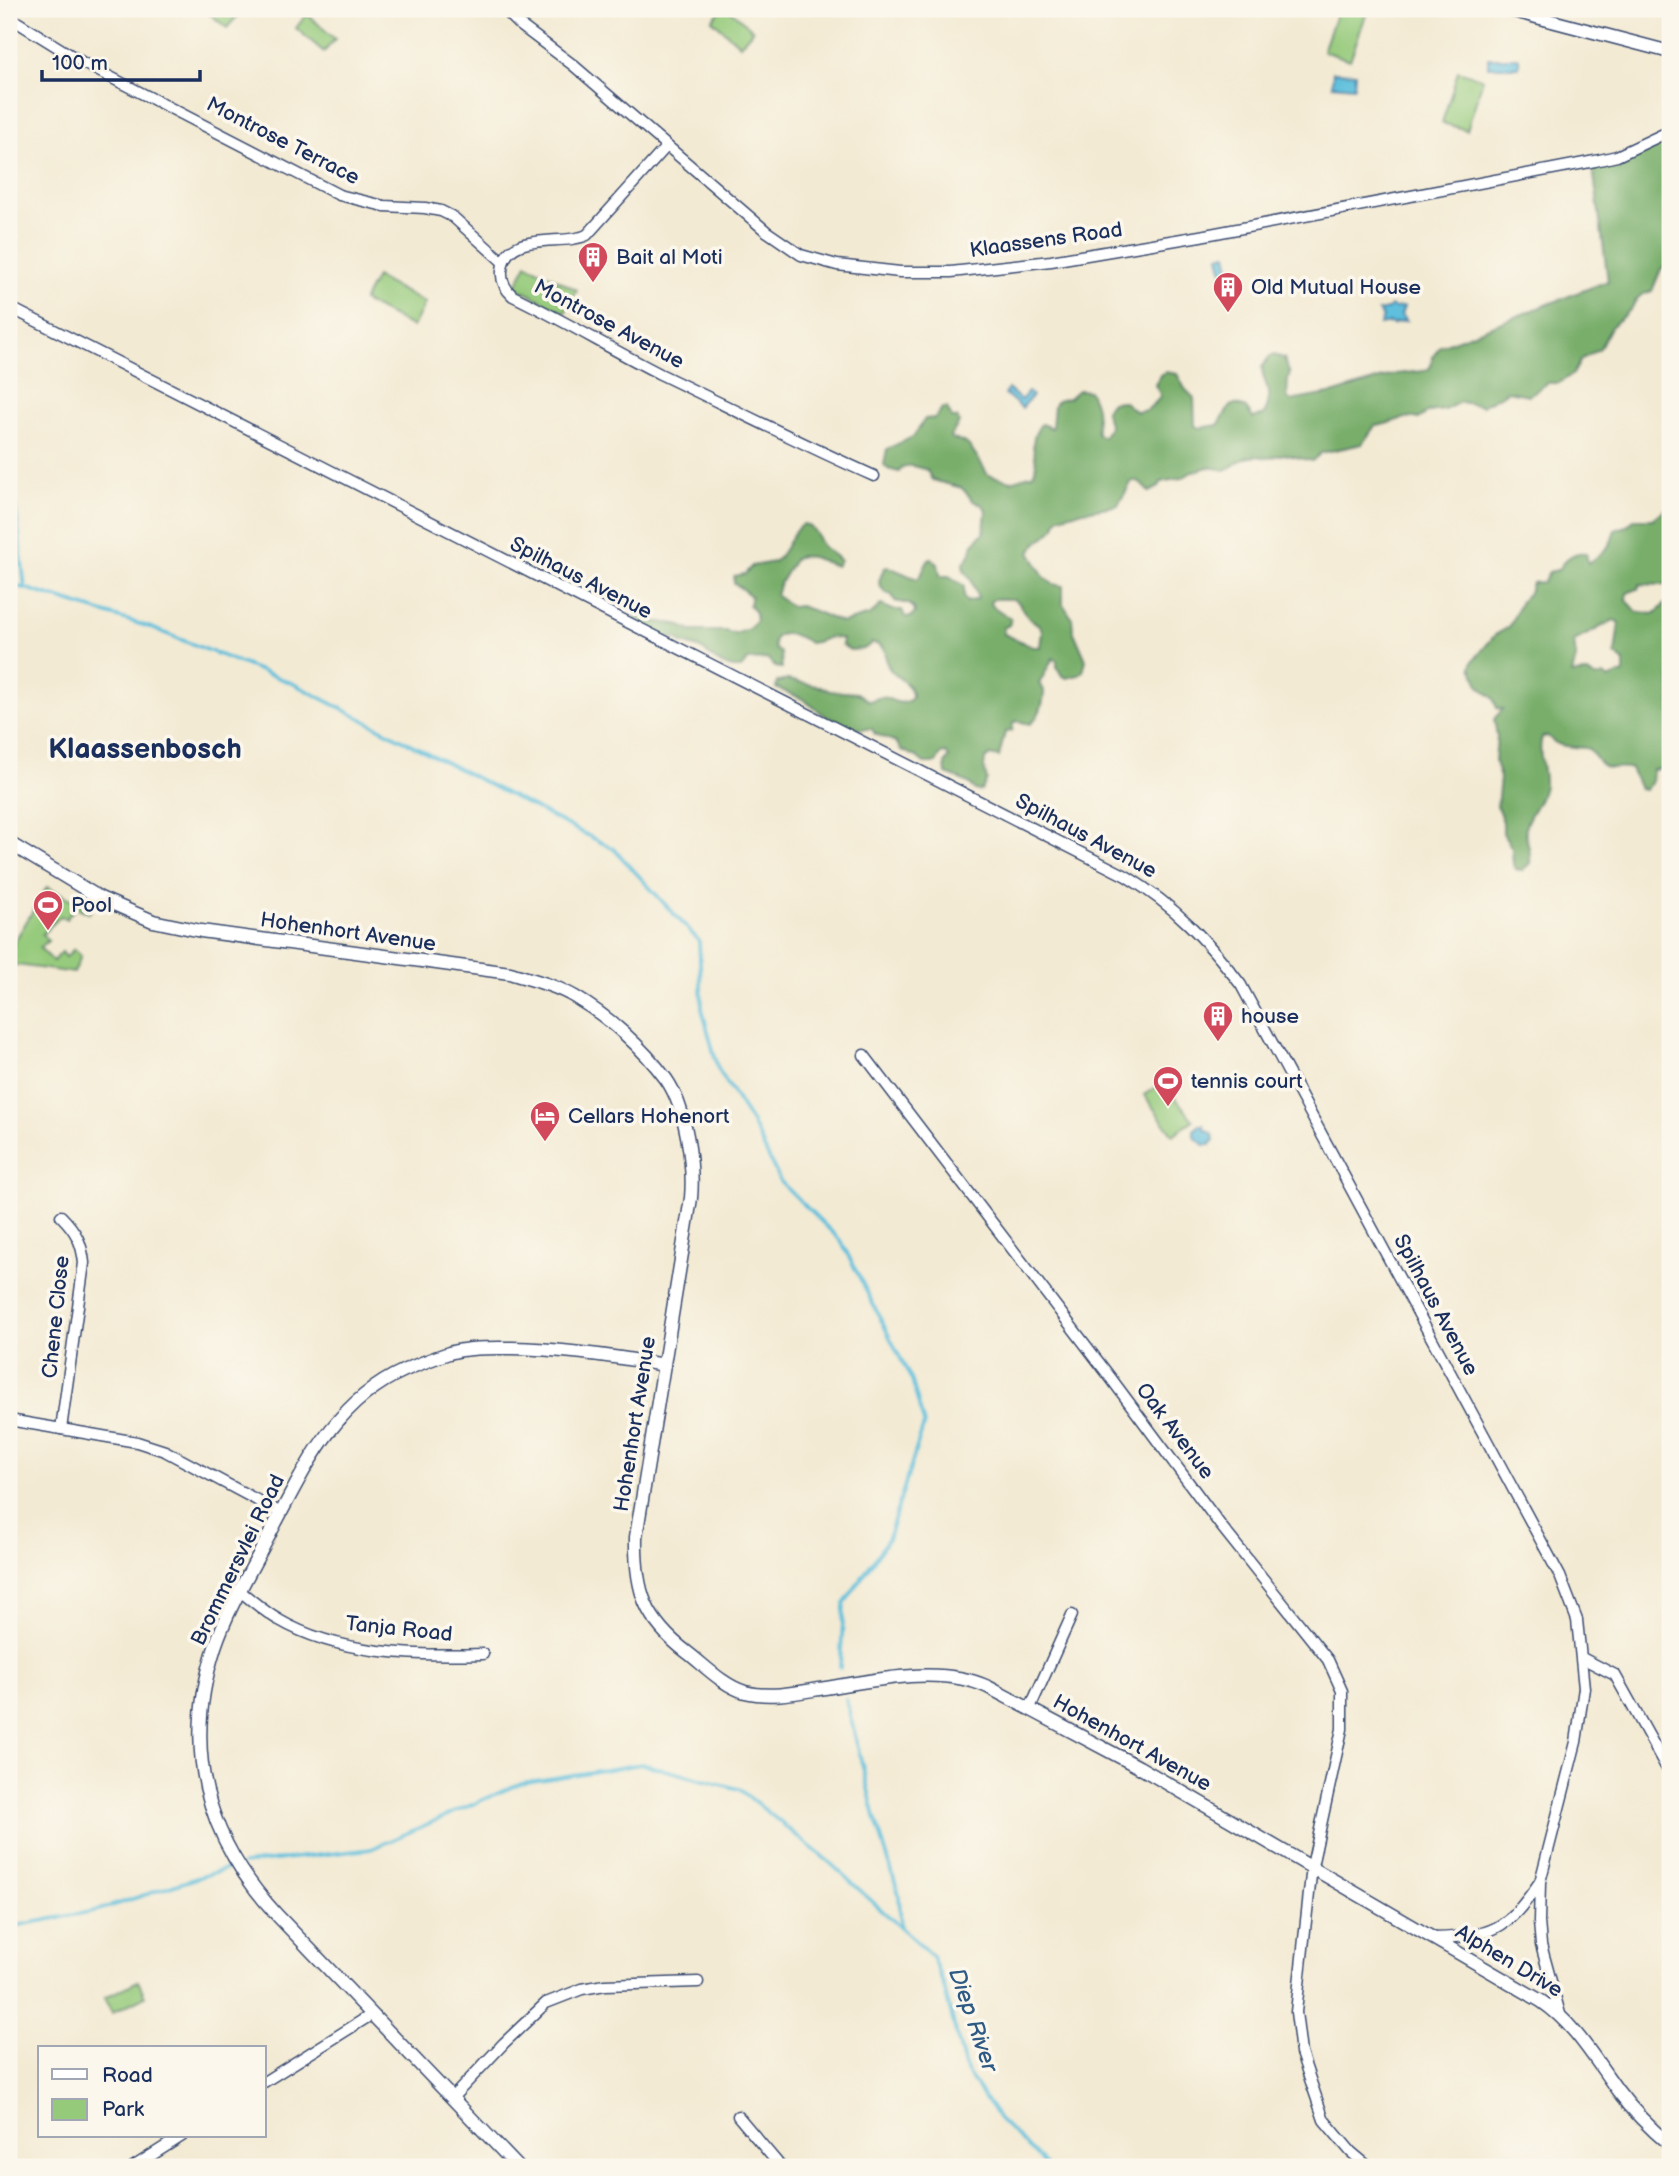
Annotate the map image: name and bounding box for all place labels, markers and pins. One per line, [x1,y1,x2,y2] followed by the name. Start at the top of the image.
[576,240,610,284] building icon: Bait al Moti
[616,245,723,270] place label: Bait al Moti
[1211,270,1245,314] building icon: Old Mutual House
[1251,275,1421,300] place label: Old Mutual House
[31,888,65,932] sports icon: Pool
[71,893,112,918] place label: Pool
[1201,999,1235,1043] building icon: house
[1241,1004,1299,1029] place label: house
[1151,1064,1185,1108] sports icon: tennis court
[1191,1069,1303,1094] place label: tennis court
[528,1099,562,1143] hotel icon: Cellars Hohenort
[568,1104,730,1129] place label: Cellars Hohenort

